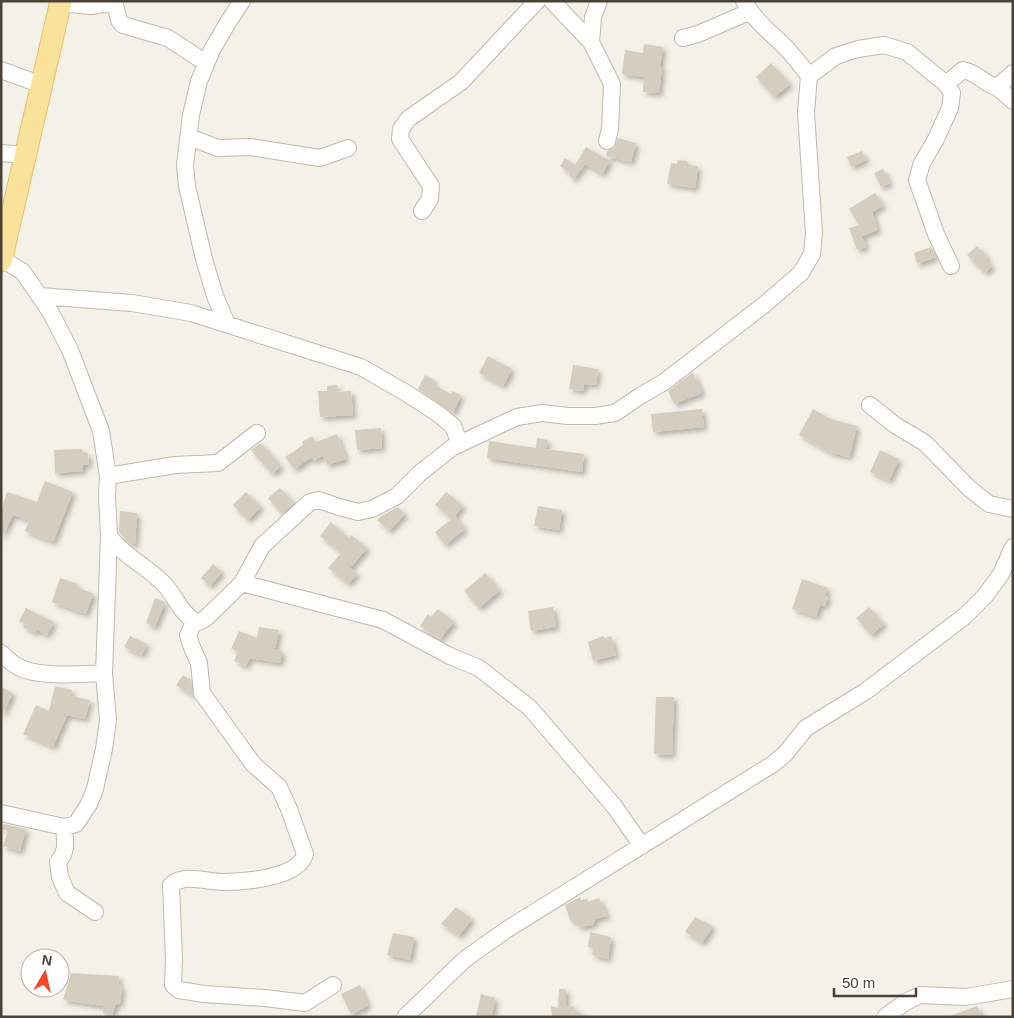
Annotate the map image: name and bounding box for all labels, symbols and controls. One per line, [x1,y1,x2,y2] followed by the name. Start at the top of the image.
[20,948,70,998] north arrow
[41,951,53,969] text: N
[834,966,916,998] scale bar
[842,974,875,991] text: 50 m

